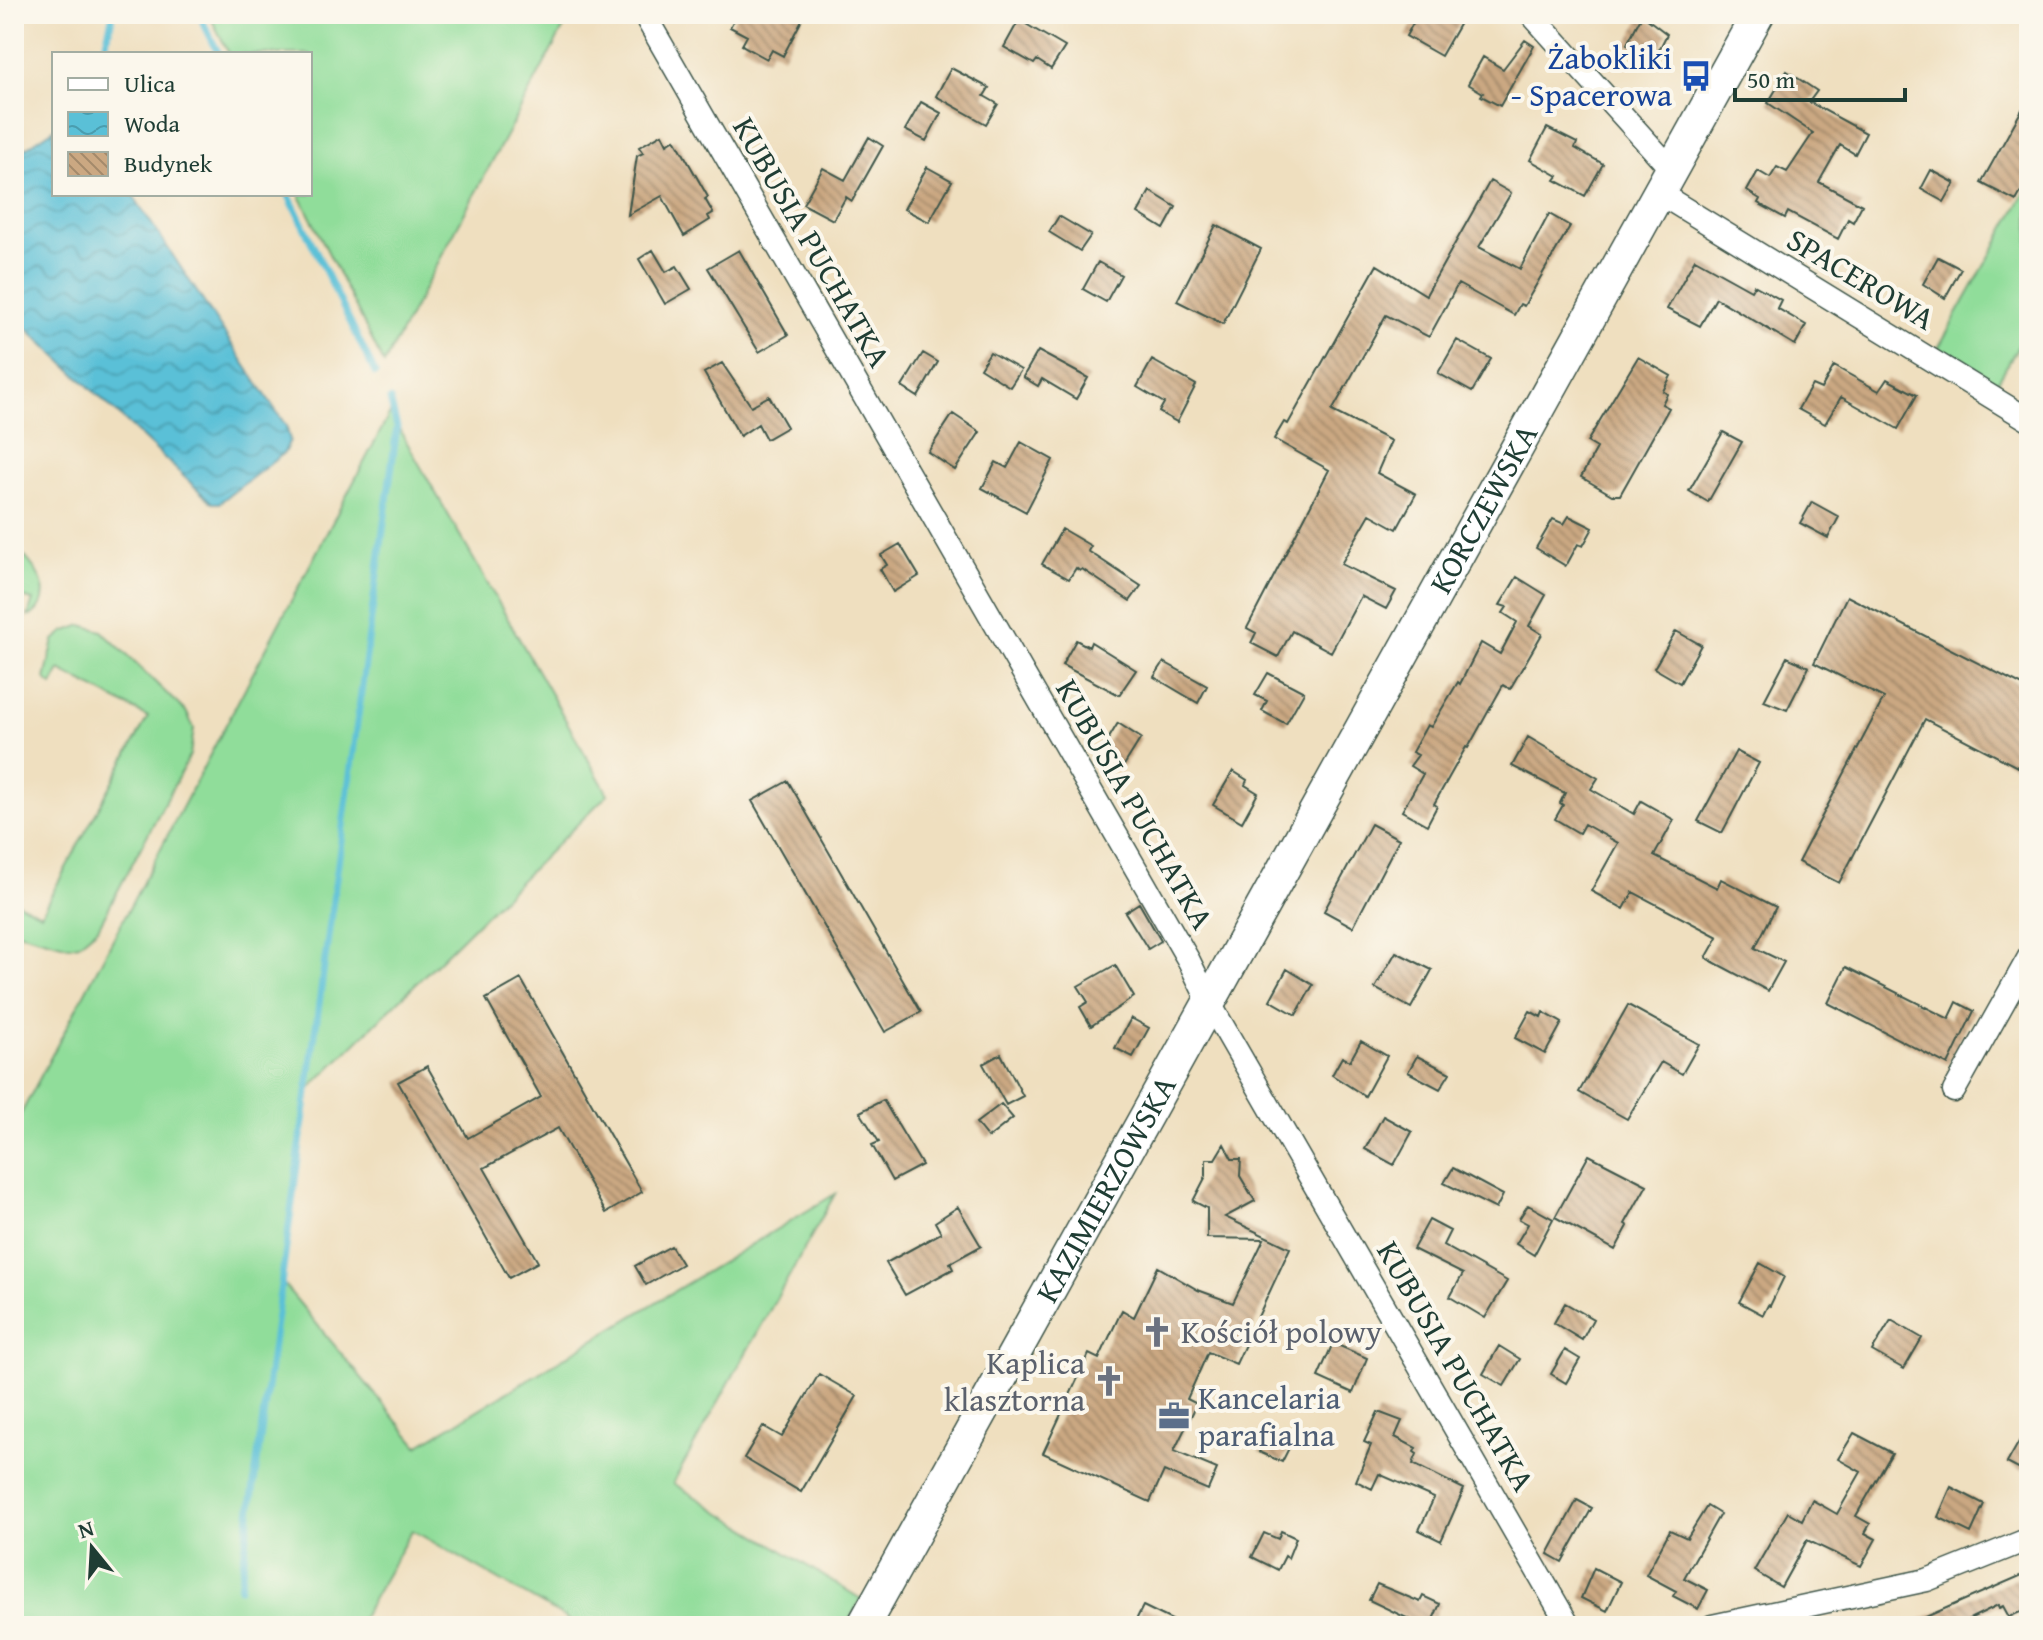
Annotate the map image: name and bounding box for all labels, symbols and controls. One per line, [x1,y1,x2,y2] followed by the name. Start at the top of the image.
[1511,34,1672,118] place label: Żabokliki - Spacerowa
[52,52,312,196] legend
[1735,52,1905,102] scale bar
[1679,59,1713,93] bus stop icon: Żabokliki - Spacerowa
[1747,62,1795,97] text: 50 m
[124,66,176,101] text: Ulica
[124,106,181,141] text: Woda
[722,108,904,376] street label: KUBUSIA PUCHATKA
[124,146,213,181] text: Budynek
[1778,216,1945,342] street label: SPACEROWA
[1417,414,1549,602] street label: KORCZEWSKA
[1045,670,1227,938] street label: KUBUSIA PUCHATKA
[1023,1066,1188,1311] street label: KAZIMIERZOWSKA
[1366,1232,1548,1500] street label: KUBUSIA PUCHATKA
[1181,1308,1382,1355] place label: Kościół polowy
[1140,1315,1174,1349] church icon: Kościół polowy
[944,1339,1085,1423] place label: Kaplica klasztorna
[1092,1364,1126,1398] church icon: Kaplica klasztorna
[1198,1374,1341,1458] place label: Kancelaria parafialna
[1157,1399,1191,1433] office icon: Kancelaria parafialna
[52,1508,132,1588] north arrow
[74,1511,98,1546] text: N

